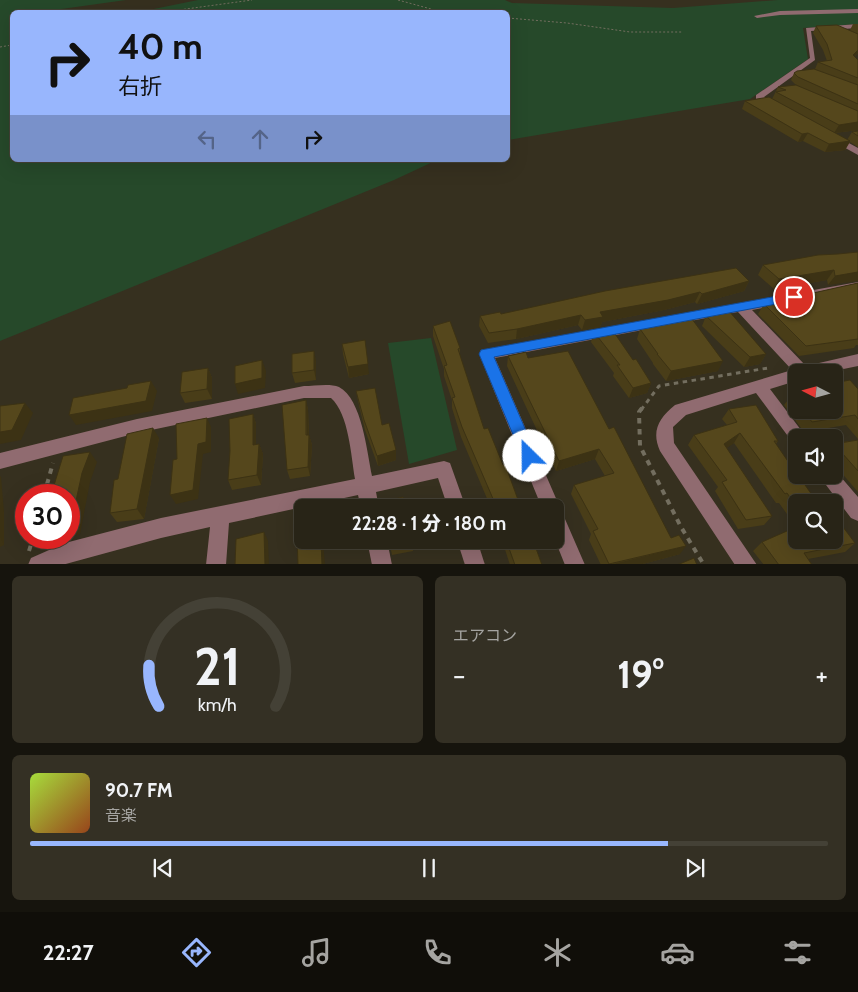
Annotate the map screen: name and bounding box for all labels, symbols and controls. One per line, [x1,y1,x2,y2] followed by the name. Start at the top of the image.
[118,25,203,68] text: 40 m
[35,30,100,95] icon: right
[118,73,162,100] text: 右折
[193,125,221,153] icon: left
[246,125,274,153] icon: ahead
[299,125,327,153] icon: right
[773,276,815,318] pin
[780,283,808,311] icon: arrive
[788,364,842,419] north arrow
[788,364,843,549] map controls
[502,429,554,481] position arrow
[788,429,843,484] button: sound
[15,484,80,549] speed limit sign: 30
[788,494,843,549] button: search
[352,512,506,535] text: 22:28 · 1 分 · 180 m
[453,626,517,645] text: エアコン
[194,635,241,698] text: 21
[617,651,664,698] text: 19°
[453,658,465,692] text: −
[816,658,828,692] text: +
[198,694,237,715] text: km/h
[105,779,173,802] text: 90.7 FM
[105,806,137,825] text: 音楽
[149,854,177,882] icon: previous
[415,854,443,882] icon: pause
[681,854,709,882] icon: next
[179,935,214,970] icon: directions
[299,935,334,970] icon: music
[420,935,455,970] icon: phone
[540,935,575,970] icon: climate
[660,935,695,970] icon: car
[780,935,815,970] icon: filters
[43,939,94,966] text: 22:27

